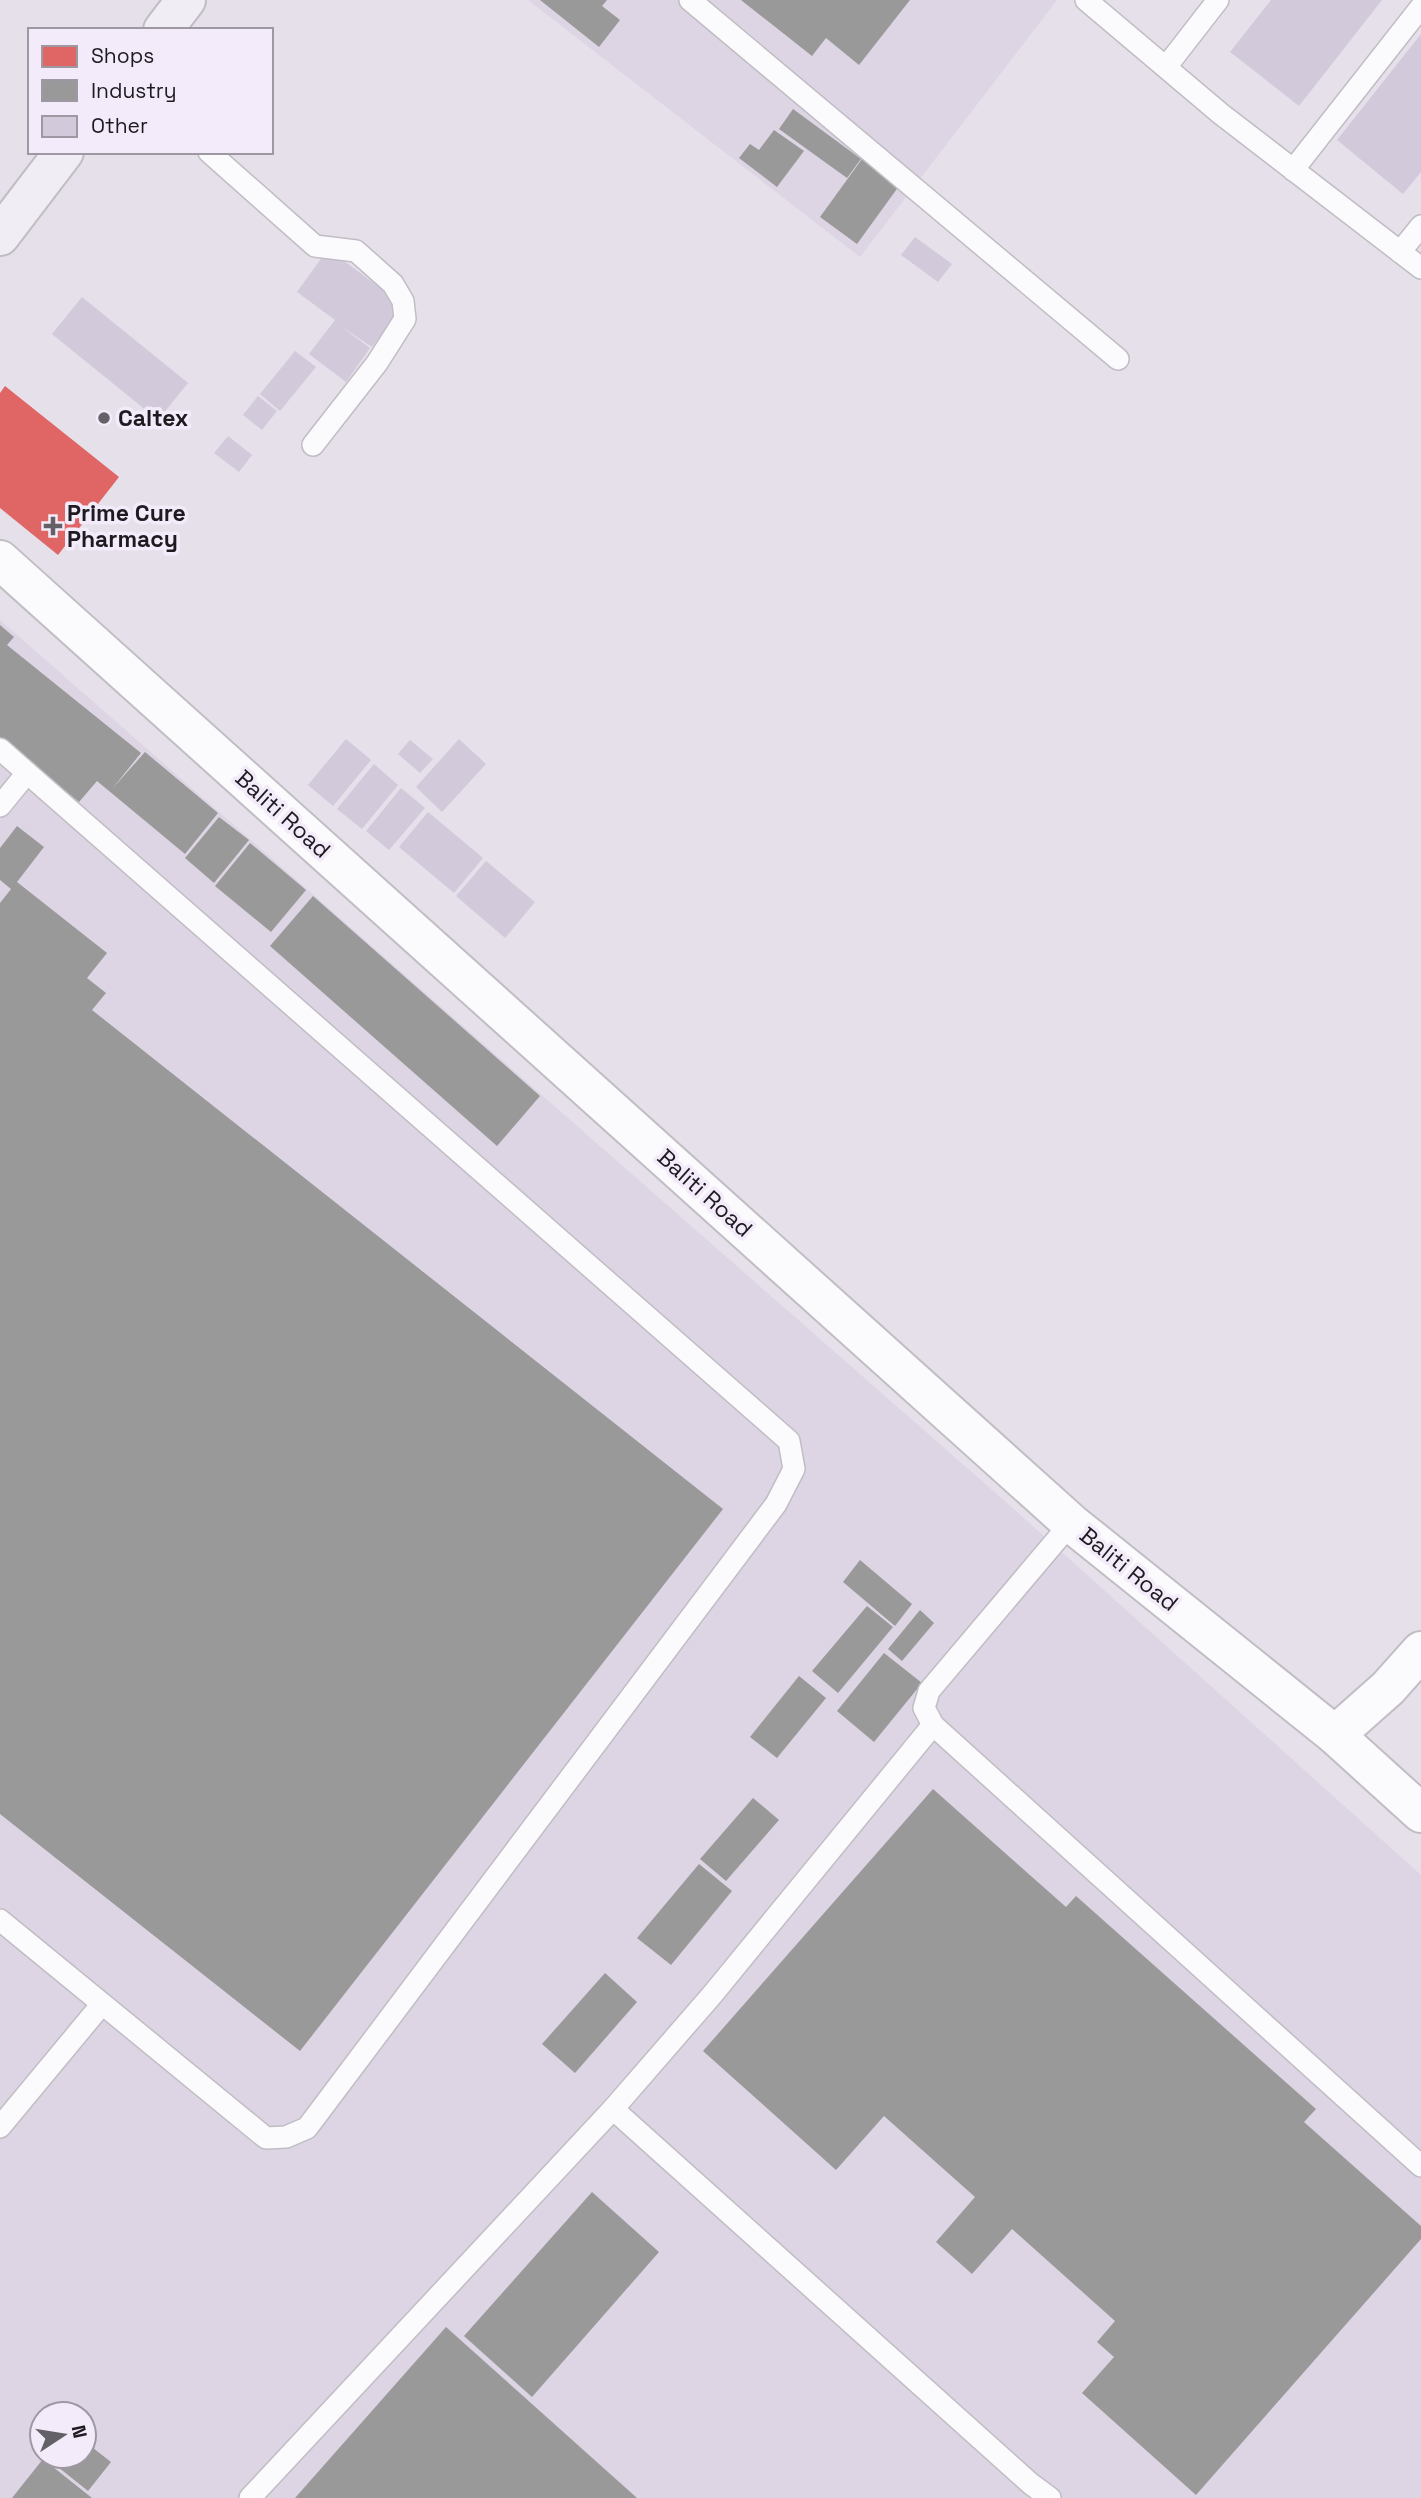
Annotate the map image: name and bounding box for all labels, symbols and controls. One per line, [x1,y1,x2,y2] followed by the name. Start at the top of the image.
[28,28,273,154] legend
[91,42,154,69] text: Shops
[91,77,177,104] text: Industry
[91,112,148,139] text: Other
[118,403,189,433] place label: Caltex
[96,410,112,426] marker: Caltex
[67,498,186,554] place label: Prime Cure Pharmacy
[45,518,61,534] marker: Prime Cure Pharmacy
[229,763,337,865] street label: Baliti Road
[651,1142,759,1244] street label: Baliti Road
[1074,1520,1184,1618] street label: Baliti Road
[28,2400,98,2470] north arrow
[66,2423,93,2440] text: N

